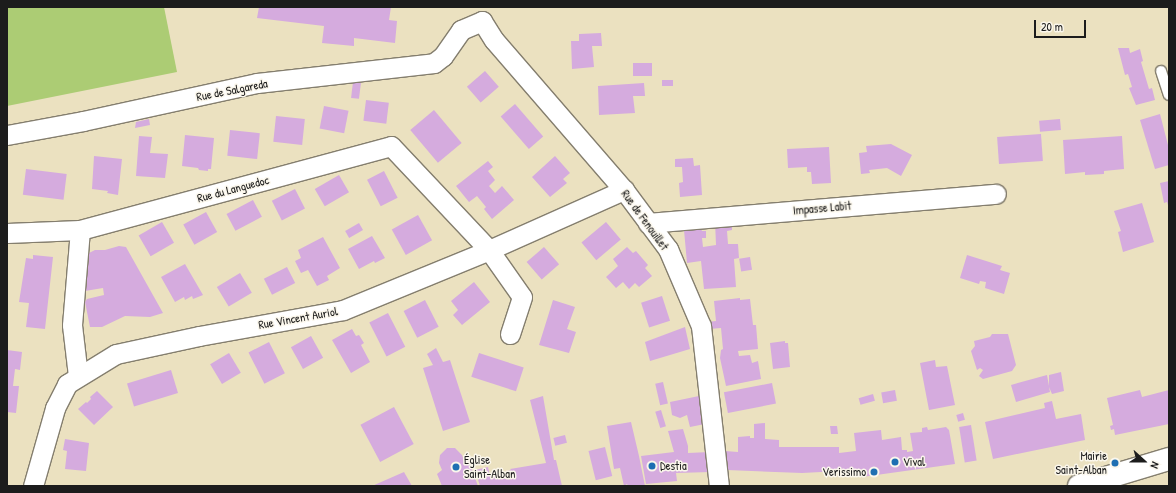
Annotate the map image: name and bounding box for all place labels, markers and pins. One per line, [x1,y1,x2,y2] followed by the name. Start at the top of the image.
[1056,449,1107,477] place label: Mairie Saint-Alban
[464,453,515,481] place label: Église Saint-Alban
[903,455,925,469] place label: Vival
[890,457,900,467] marker: Vival
[1110,458,1120,468] marker: Mairie Saint-Alban
[660,459,687,473] place label: Destia
[647,461,657,471] marker: Destia
[451,462,461,472] marker: Église Saint-Alban
[822,465,866,479] place label: Verissimo
[869,467,879,477] marker: Verissimo

